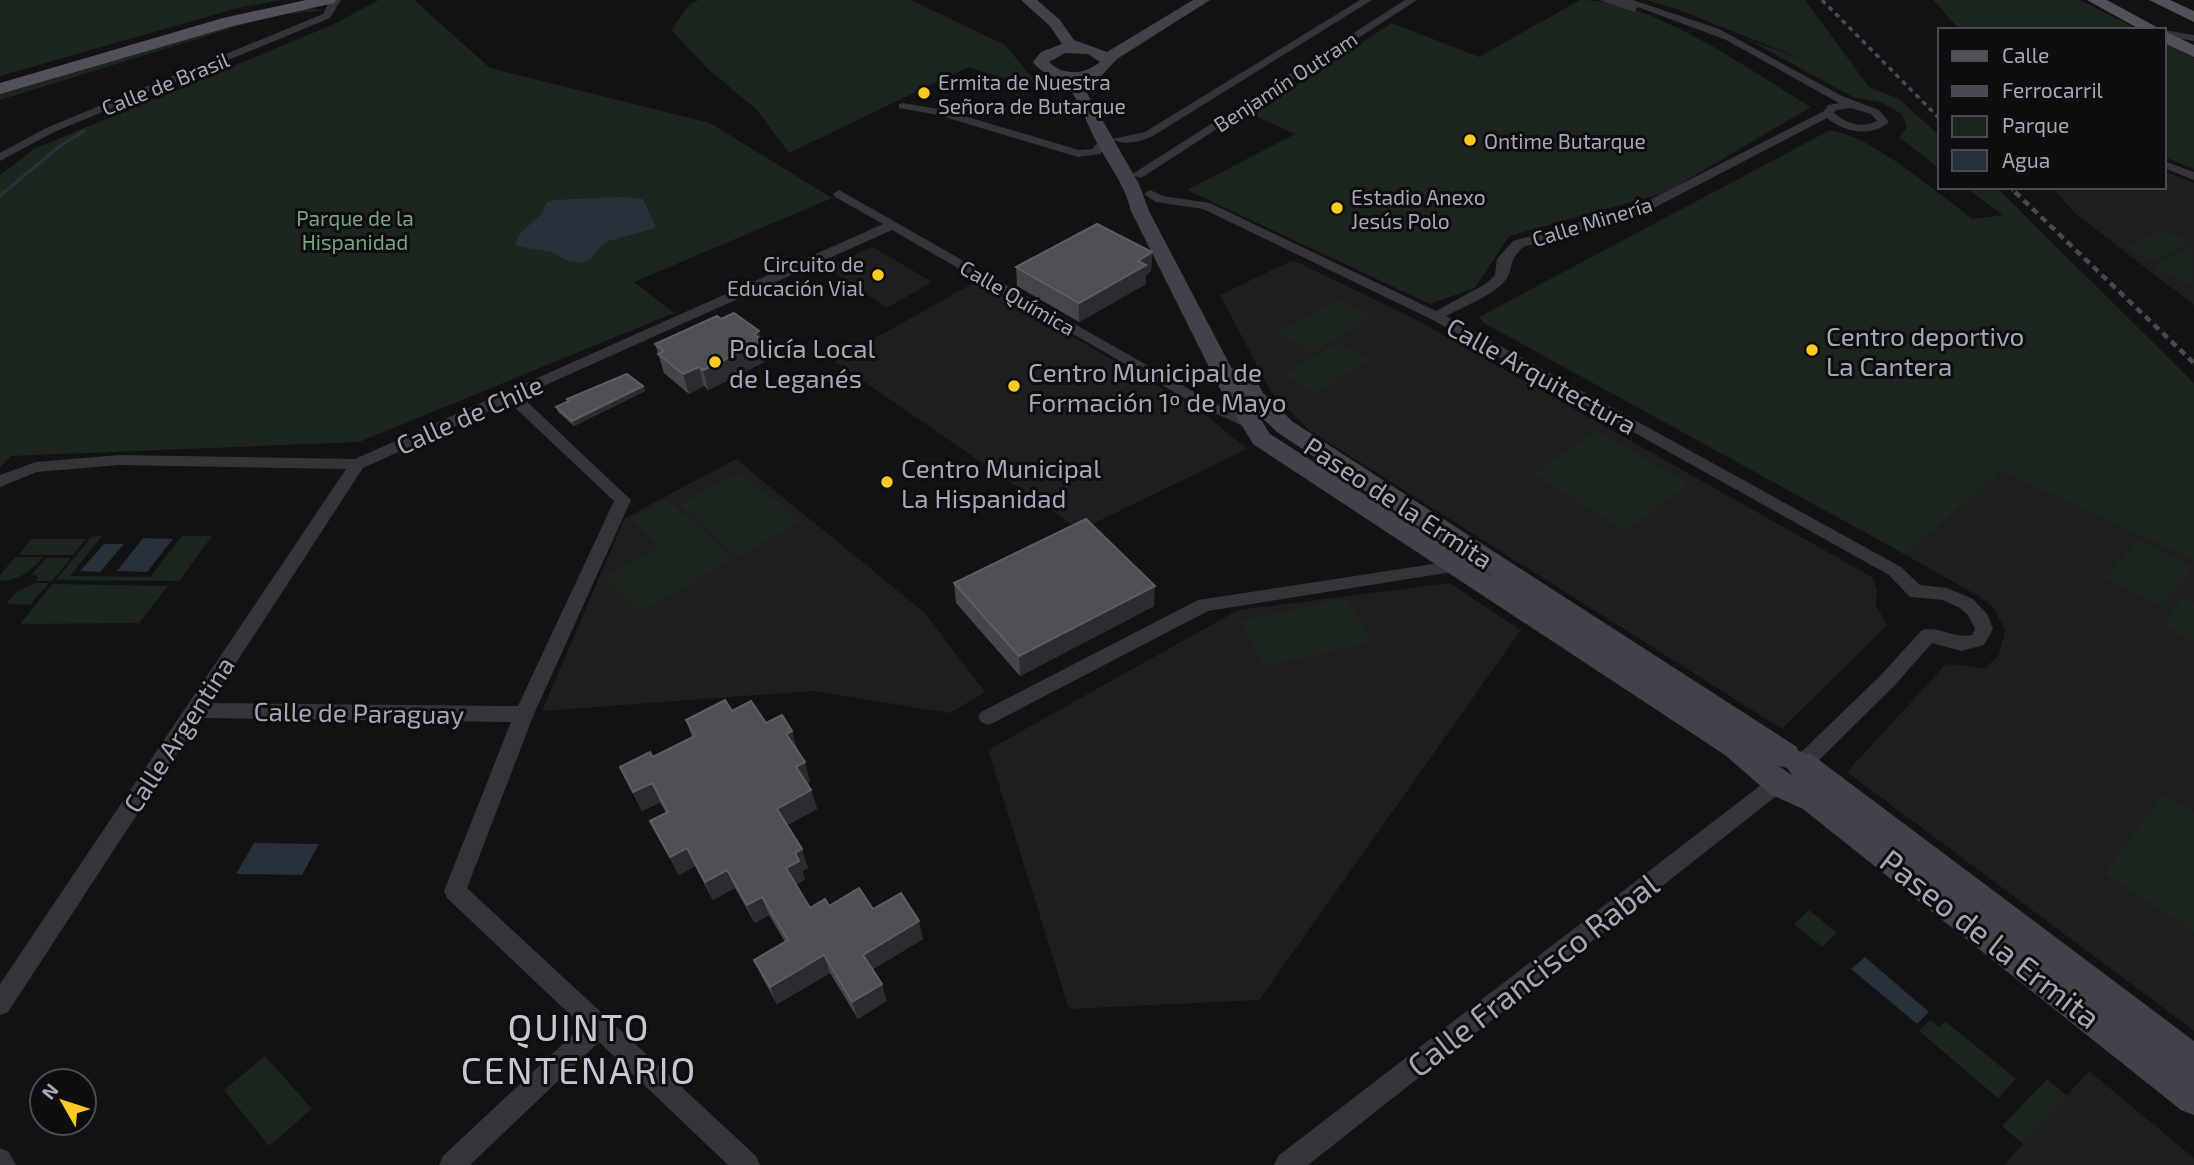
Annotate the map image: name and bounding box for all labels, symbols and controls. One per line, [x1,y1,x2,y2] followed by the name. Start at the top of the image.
[1209,25,1362,138] street label: Benjamín Outram
[1938,28,2166,189] legend
[2002,42,2049,67] text: Calle
[98,46,233,120] street label: Calle de Brasil
[938,69,1126,118] place label: Ermita de Nuestra Señora de Butarque
[2002,77,2104,102] text: Ferrocarril
[916,85,932,101] marker: Ermita de Nuestra Señora de Butarque
[2002,112,2069,137] text: Parque
[1484,128,1646,153] place label: Ontime Butarque
[1462,132,1478,148] marker: Ontime Butarque
[2002,147,2050,172] text: Agua
[1351,184,1486,233] place label: Estadio Anexo Jesús Polo
[1529,191,1655,251] street label: Calle Minería
[1329,200,1345,216] marker: Estadio Anexo Jesús Polo
[296,205,414,254] park label: Parque de la Hispanidad
[727,251,865,300] place label: Circuito de Educación Vial
[956,254,1080,341] street label: Calle Química
[870,267,886,283] marker: Circuito de Educación Vial
[1442,310,1642,440] street label: Calle Arquitectura
[1826,320,2024,381] place label: Centro deportivo La Cantera
[729,332,875,393] place label: Policía Local de Leganés
[1804,342,1820,358] marker: Centro deportivo La Cantera
[707,354,723,370] marker: Policía Local de Leganés
[1028,356,1286,417] place label: Centro Municipal de Formación 1º de Mayo
[391,368,547,460] street label: Calle de Chile
[1006,378,1022,394] marker: Centro Municipal de Formación 1º de Mayo
[1299,430,1499,574] street label: Paseo de la Ermita
[901,452,1101,513] place label: Centro Municipal La Hispanidad
[879,474,895,490] marker: Centro Municipal La Hispanidad
[116,650,240,818] street label: Calle Argentina
[253,695,465,729] street label: Calle de Paraguay
[1874,840,2108,1036] street label: Paseo de la Ermita
[1399,864,1665,1084] street label: Calle Francisco Rabal
[461,1004,697,1091] district label: QUINTO CENTENARIO
[28,1067,98,1137] north arrow
[36,1078,63,1104] text: N

